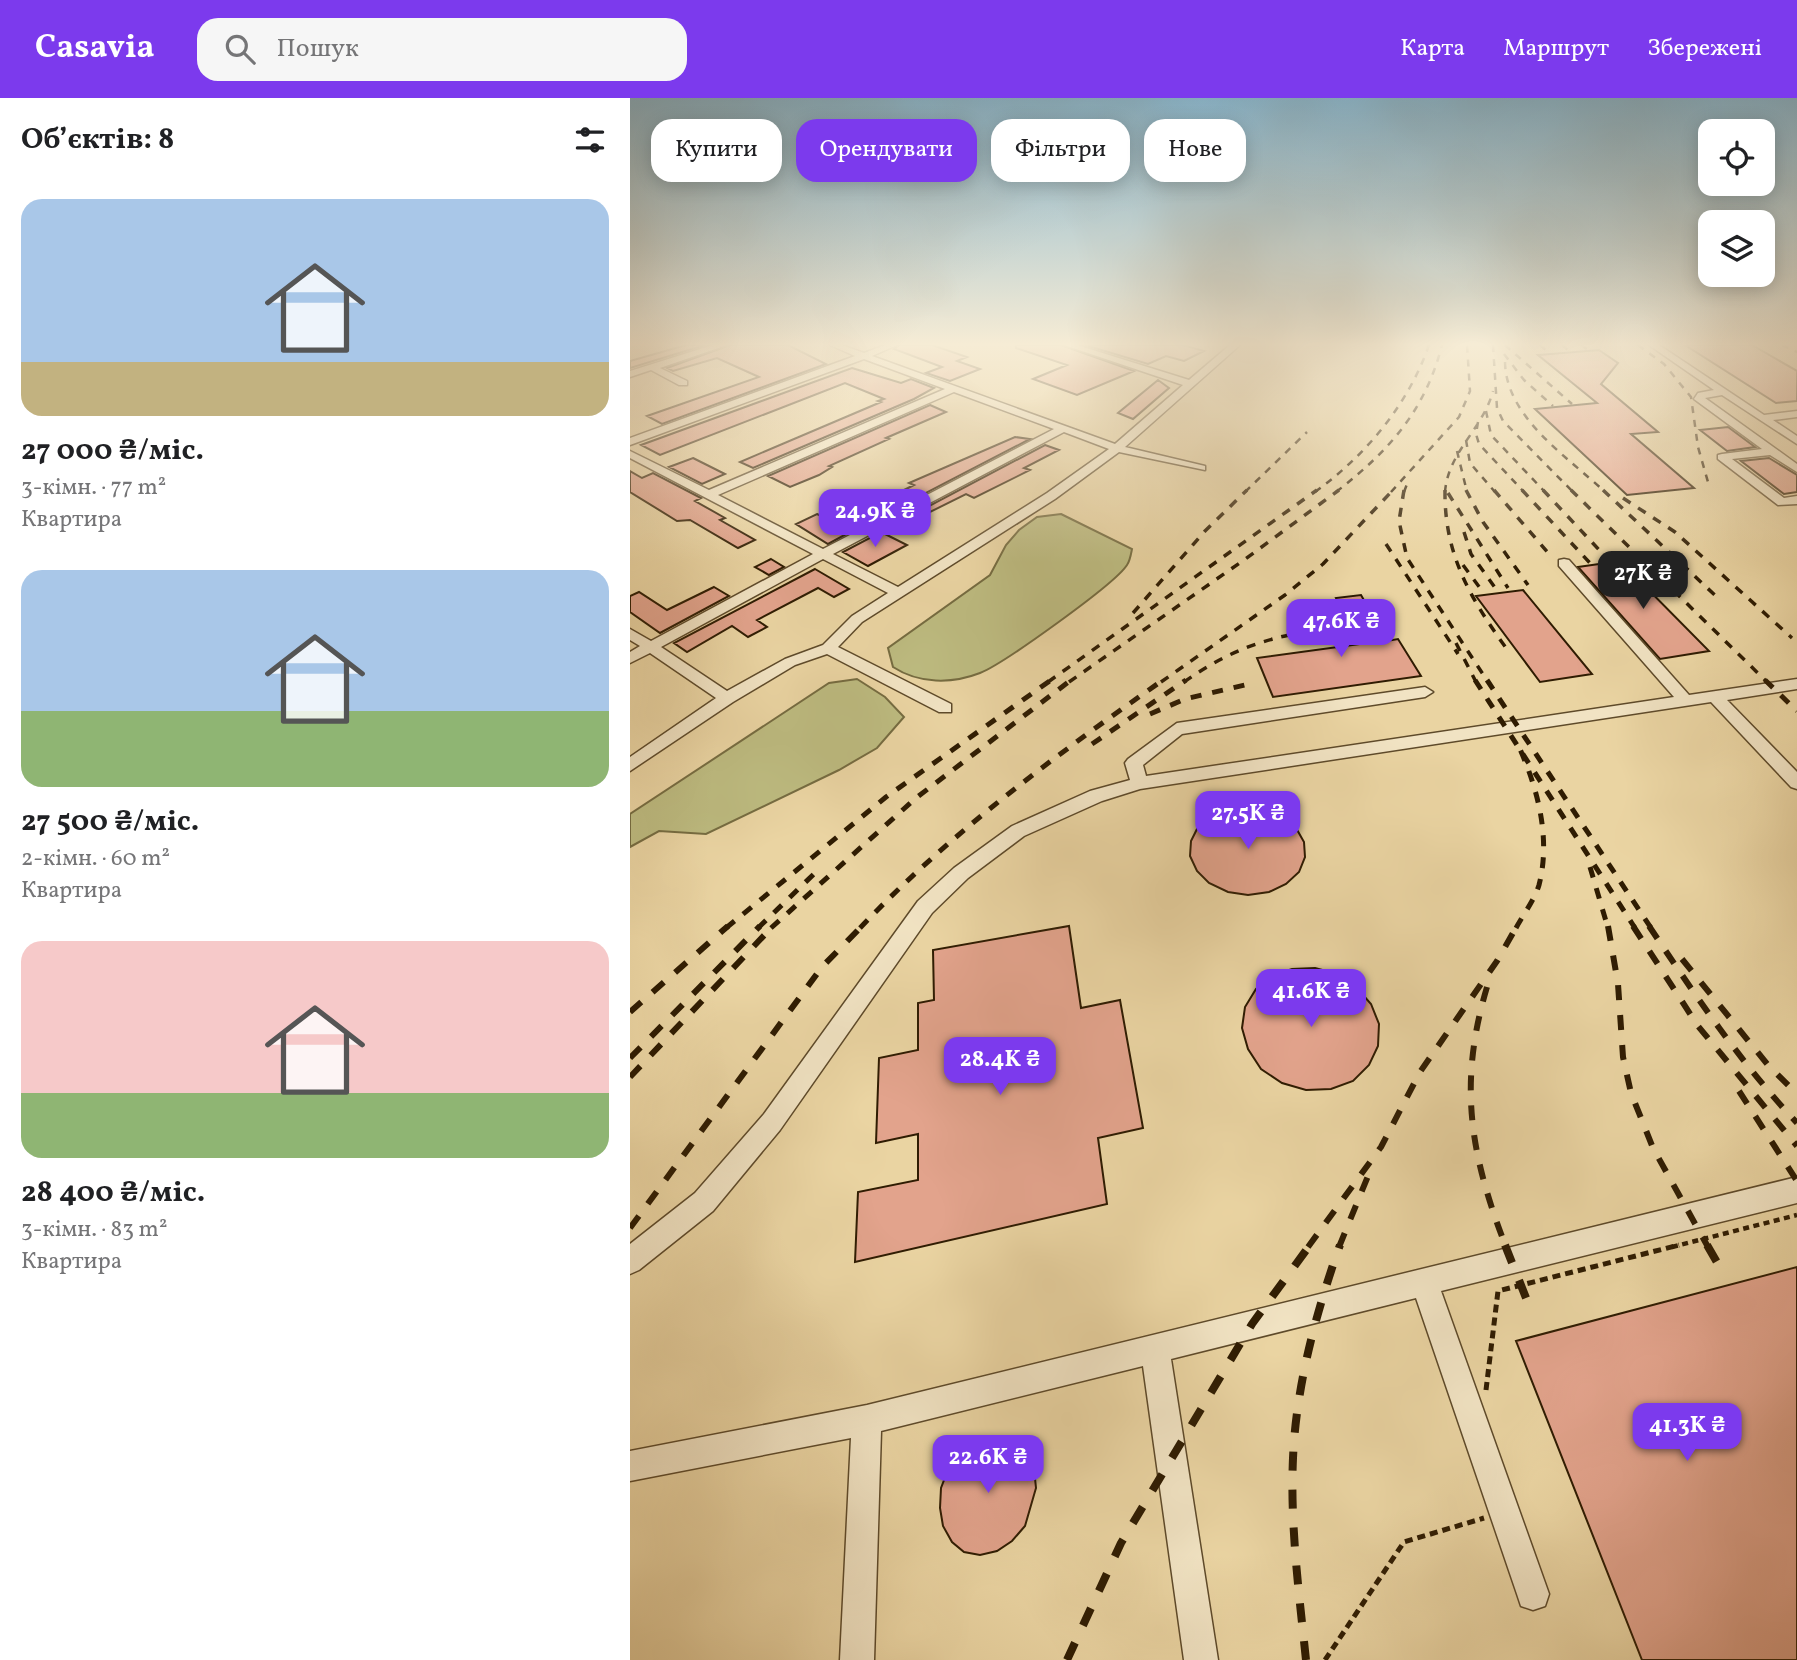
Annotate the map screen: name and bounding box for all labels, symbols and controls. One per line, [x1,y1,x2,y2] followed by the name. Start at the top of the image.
[197,18,687,81] search box
[35,26,155,72] text: Casavia
[221,30,259,68] icon: search
[277,31,359,67] text: Пошук
[1400,32,1465,66] text: Карта
[1503,32,1609,66] text: Маршрут
[1647,32,1762,66] text: Збережені
[21,119,174,161] text: Об’єктів: 8
[651,119,782,182] chip: Купити
[796,119,977,182] chip: Орендувати
[991,119,1130,182] chip: Фільтри
[1144,119,1246,182] chip: Нове
[1698,119,1775,287] map controls
[1698,119,1775,196] button: locate
[571,121,609,159] icon: filters
[1698,210,1775,287] button: layers
[252,245,378,371] icon: home
[21,430,204,472] text: 27 000 ₴/міс.
[21,472,166,504] text: 3-кімн. · 77 m²
[810,490,940,549] pin: 24.9K ₴
[835,496,915,528] text: 24.9K ₴
[21,504,122,536] text: Квартира
[1594,552,1692,611] pin: 27K ₴
[1614,558,1672,590] text: 27K ₴
[1276,600,1406,659] pin: 47.6K ₴
[1302,606,1380,638] text: 47.6K ₴
[252,616,378,742] icon: home
[1183,792,1313,851] pin: 27.5K ₴
[1211,798,1285,830] text: 27.5K ₴
[21,801,199,843] text: 27 500 ₴/міс.
[21,843,170,875] text: 2-кімн. · 60 m²
[21,875,122,907] text: Квартира
[1246,970,1376,1029] pin: 41.6K ₴
[1272,976,1350,1008] text: 41.6K ₴
[252,987,378,1113] icon: home
[935,1038,1065,1097] pin: 28.4K ₴
[960,1044,1040,1076] text: 28.4K ₴
[21,1172,205,1214] text: 28 400 ₴/міс.
[21,1214,167,1246] text: 3-кімн. · 83 m²
[21,1246,122,1278] text: Квартира
[1622,1404,1752,1463] pin: 41.3K ₴
[1649,1410,1725,1442] text: 41.3K ₴
[923,1436,1053,1495] pin: 22.6K ₴
[949,1442,1027,1474] text: 22.6K ₴

